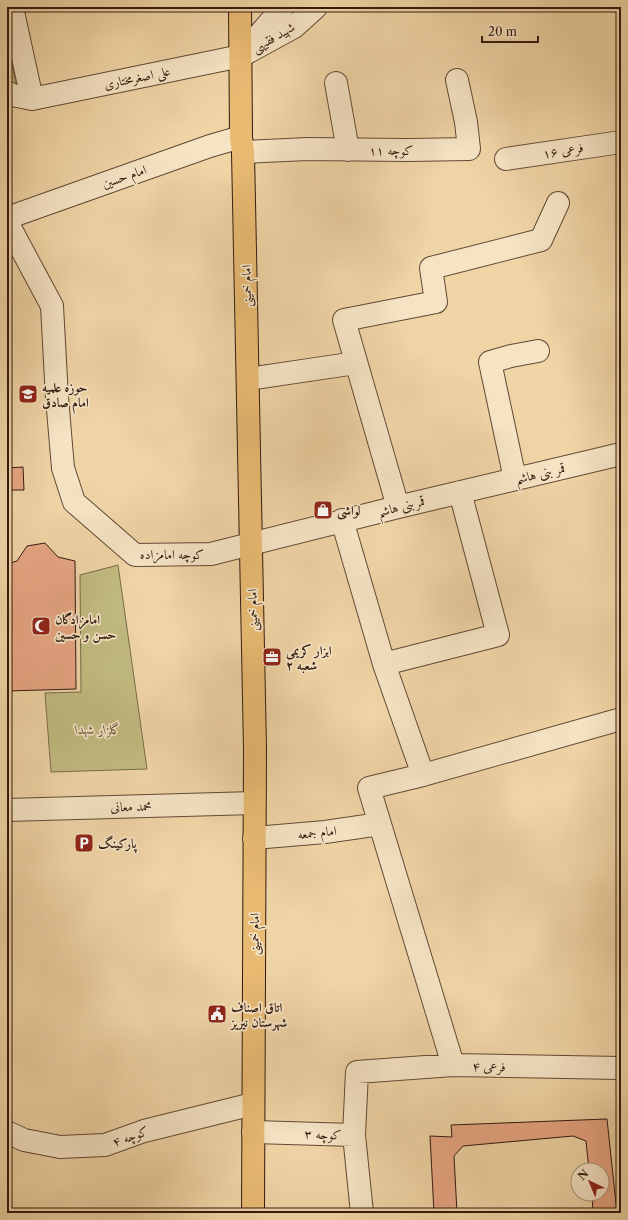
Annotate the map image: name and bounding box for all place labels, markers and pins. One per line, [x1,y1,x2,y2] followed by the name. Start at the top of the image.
[42,379,89,414] place label: حوزه علمیه امام صادق
[17,383,39,405] school or university icon: حوزه علمیه امام صادق
[312,499,334,521] shop icon: لواشی
[337,502,361,520] place label: لواشی
[55,611,116,643] place label: امامزادگان حسن و حسین
[30,615,52,637] mosque icon: امامزادگان حسن و حسین
[286,642,332,674] place label: ابزار کریمی شعبه ۲
[261,646,283,668] office icon: ابزار کریمی شعبه ۲
[73,832,95,854] parking icon: پارکینگ
[98,835,138,853] place label: پارکینگ
[229,999,288,1031] place label: اتاق اصناف شهرستان نیریز
[206,1003,228,1025] public building icon: اتاق اصناف شهرستان نیریز

